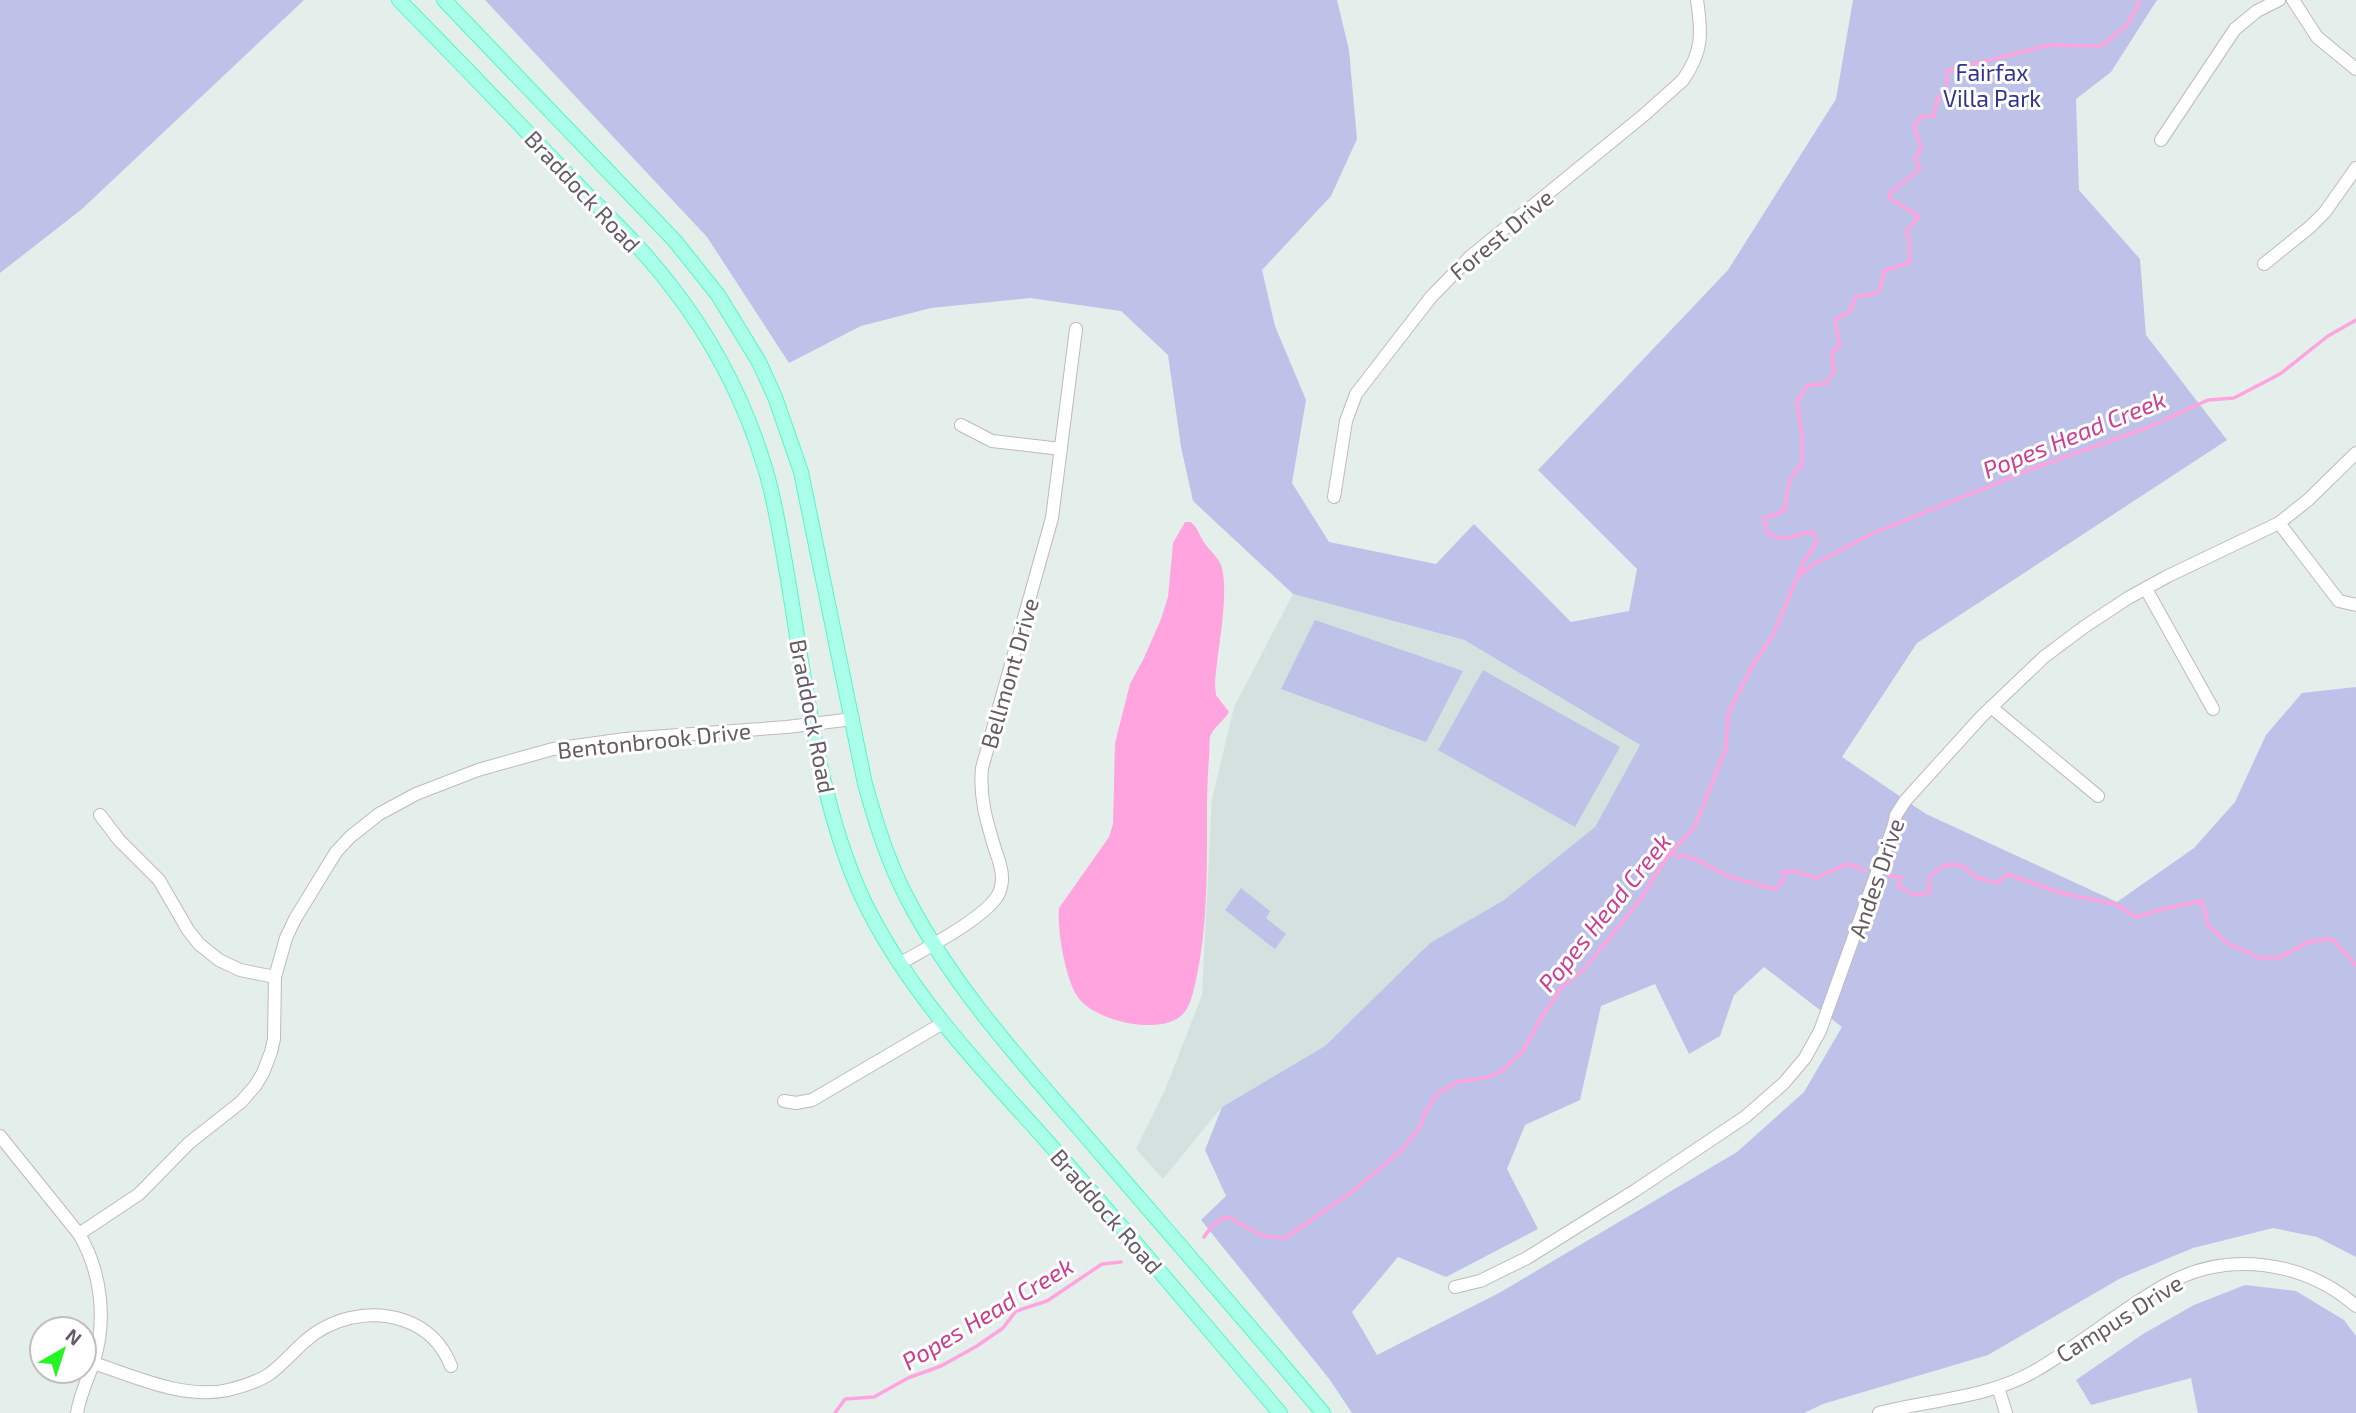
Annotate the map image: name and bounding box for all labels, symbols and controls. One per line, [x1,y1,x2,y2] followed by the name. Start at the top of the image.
[1943,58,2041,112] park label: Fairfax Villa Park
[519,124,647,258] street label: Braddock Road
[1444,183,1558,285] street label: Forest Drive
[1978,384,2170,484] water label: Popes Head Creek
[974,594,1044,752] street label: Bellmont Drive
[784,637,842,795] street label: Braddock Road
[556,716,752,764] street label: Bentonbrook Drive
[1842,815,1910,941] street label: Andes Drive
[1531,827,1677,997] water label: Popes Head Creek
[1045,1143,1169,1279] street label: Braddock Road
[896,1250,1078,1376] water label: Popes Head Creek
[2051,1268,2187,1368] street label: Campus Drive
[28,1315,98,1385] north arrow
[61,1323,87,1350] text: N

